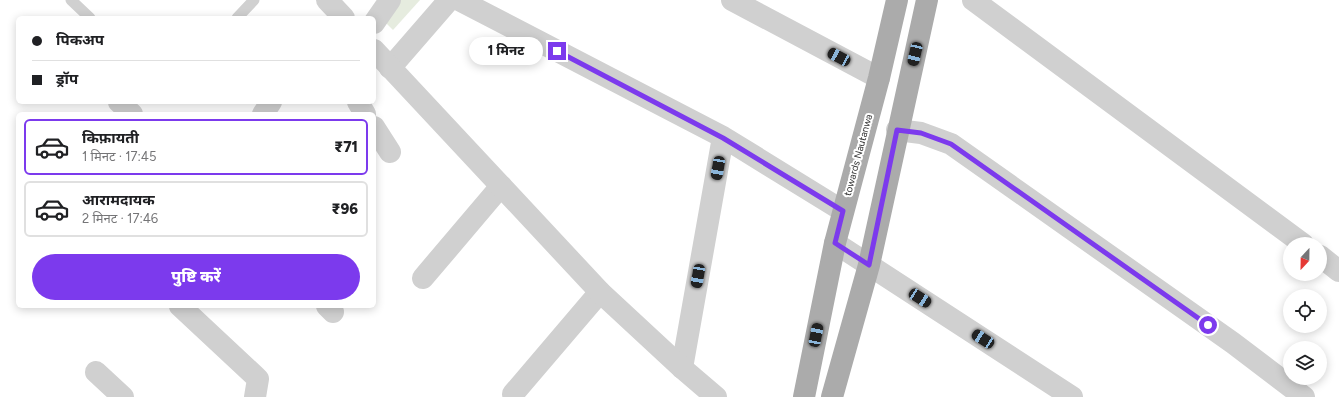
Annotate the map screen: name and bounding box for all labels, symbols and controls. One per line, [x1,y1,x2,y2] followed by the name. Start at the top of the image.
[56,31,104,49] text: पिकअप
[469,37,543,65] callout: 1 मिनट
[906,41,924,67] car
[548,42,566,60] route end
[488,43,524,58] text: 1 मिनट
[826,46,852,68] car
[56,70,78,88] text: ड्रॉप
[841,113,875,197] street label: towards Nautanwa
[34,129,70,165] icon: car
[82,129,139,147] text: किफ़ायती
[334,138,358,156] text: ₹71
[82,149,156,164] text: 1 मिनट · 17:45
[710,155,726,181] car
[34,191,70,227] icon: car
[82,191,155,209] text: आरामदायक
[332,200,358,218] text: ₹96
[82,211,158,226] text: 2 मिनट · 17:46
[1283,237,1327,281] north arrow
[1283,237,1327,385] map controls
[32,254,360,300] button: पुष्टि करें
[690,263,706,289] car
[907,286,933,310] car
[1283,289,1327,333] button: locate
[1199,316,1217,334] route start
[808,322,824,348] car
[970,327,996,351] car
[1283,341,1327,385] button: layers

